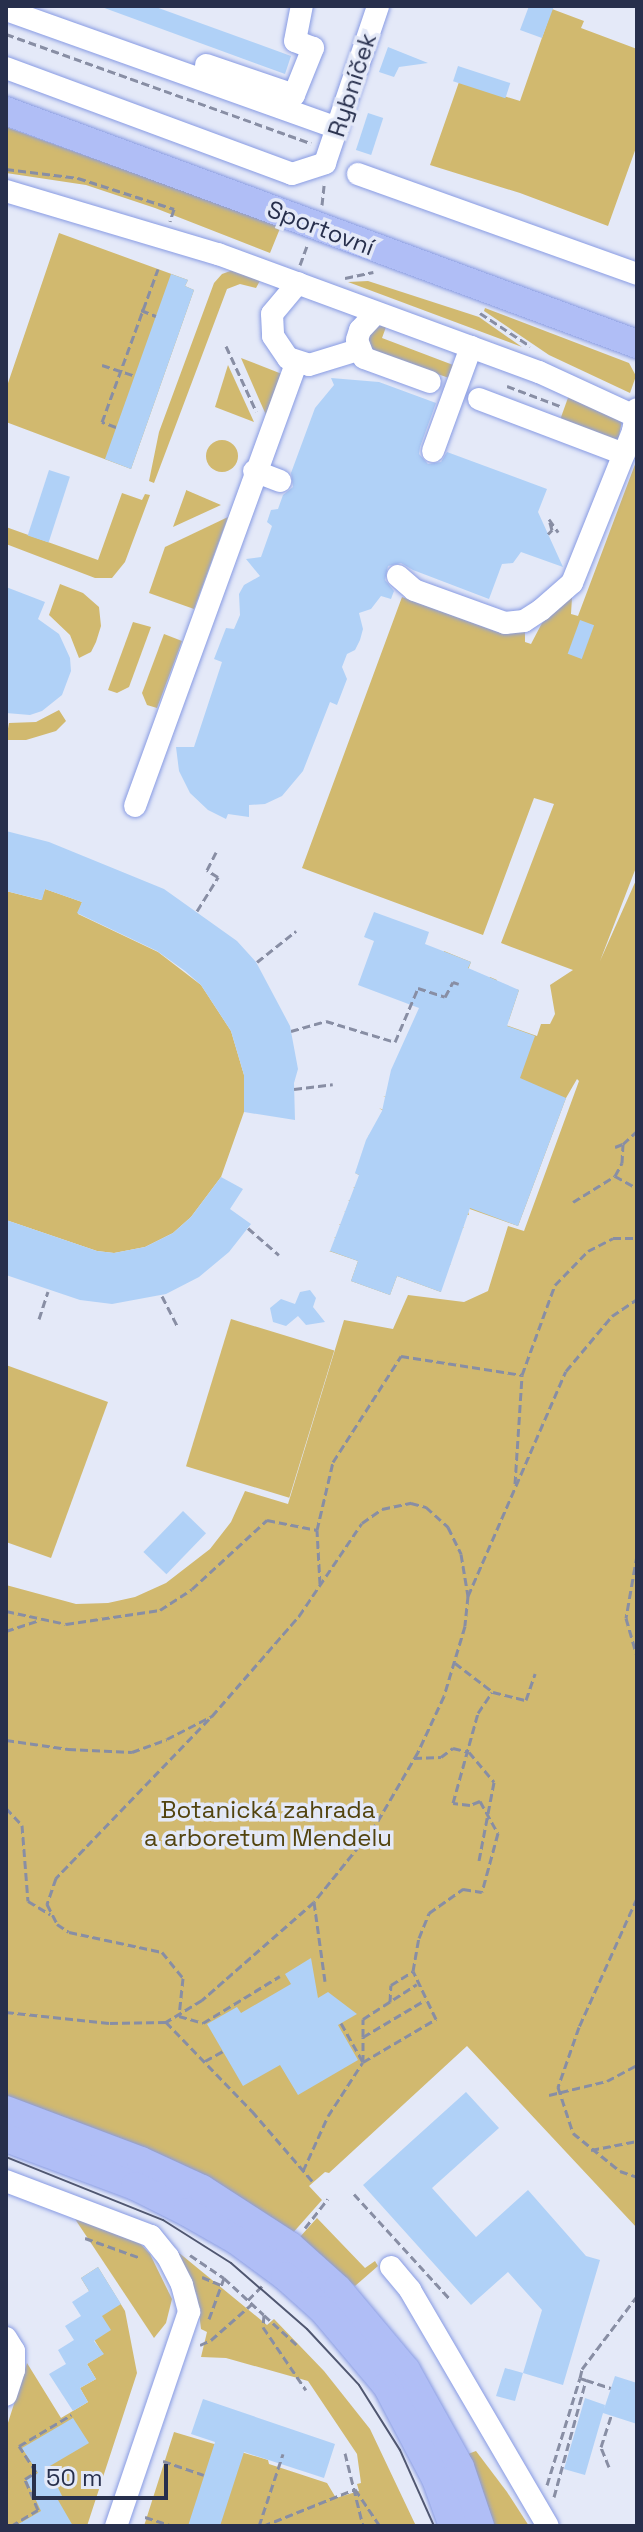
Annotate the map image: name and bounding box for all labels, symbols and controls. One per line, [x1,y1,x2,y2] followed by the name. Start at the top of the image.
[322,30,382,140] street label: Rybníček
[263,194,379,262] street label: Sportovní
[144,1796,392,1852] park label: Botanická zahrada a arboretum Mendelu
[36,2448,172,2498] scale bar
[46,2462,103,2493] text: 50 m

